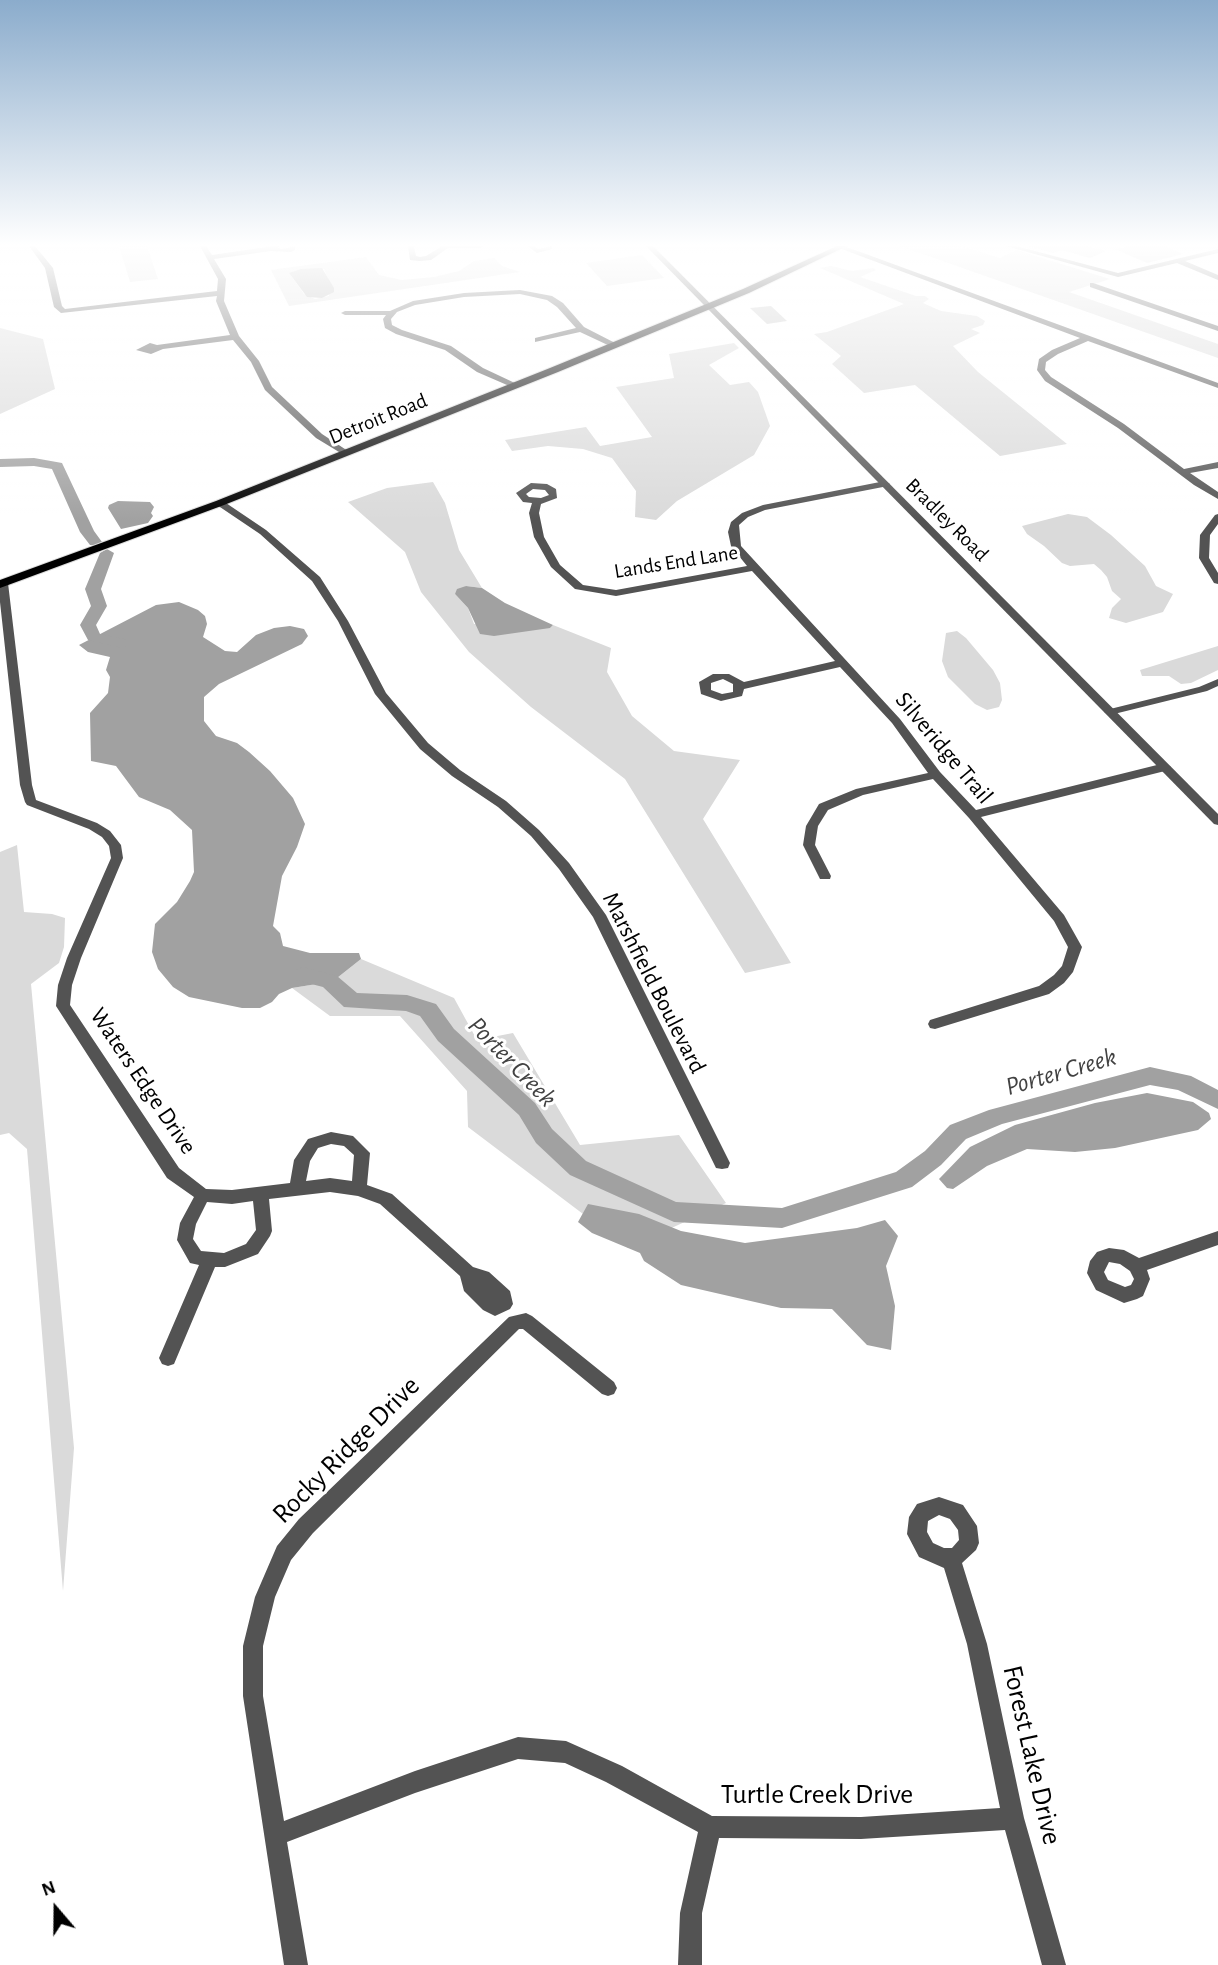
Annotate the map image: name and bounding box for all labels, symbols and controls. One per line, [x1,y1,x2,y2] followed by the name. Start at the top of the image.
[325,388,431,450] street label: Detroit Road
[900,473,994,567] street label: Bradley Road
[612,540,740,584] street label: Lands End Lane
[889,686,999,810] street label: Silveridge Trail
[596,888,712,1078] street label: Marshfield Boulevard
[83,1002,203,1160] street label: Waters Edge Drive
[461,1010,563,1114] water label: Porter Creek
[1002,1041,1120,1103] water label: Porter Creek
[265,1369,427,1531] street label: Rocky Ridge Drive
[995,1662,1069,1848] street label: Forest Lake Drive
[721,1778,913,1812] street label: Turtle Creek Drive
[21,1874,91,1944] north arrow
[39,1878,58,1900] text: N

